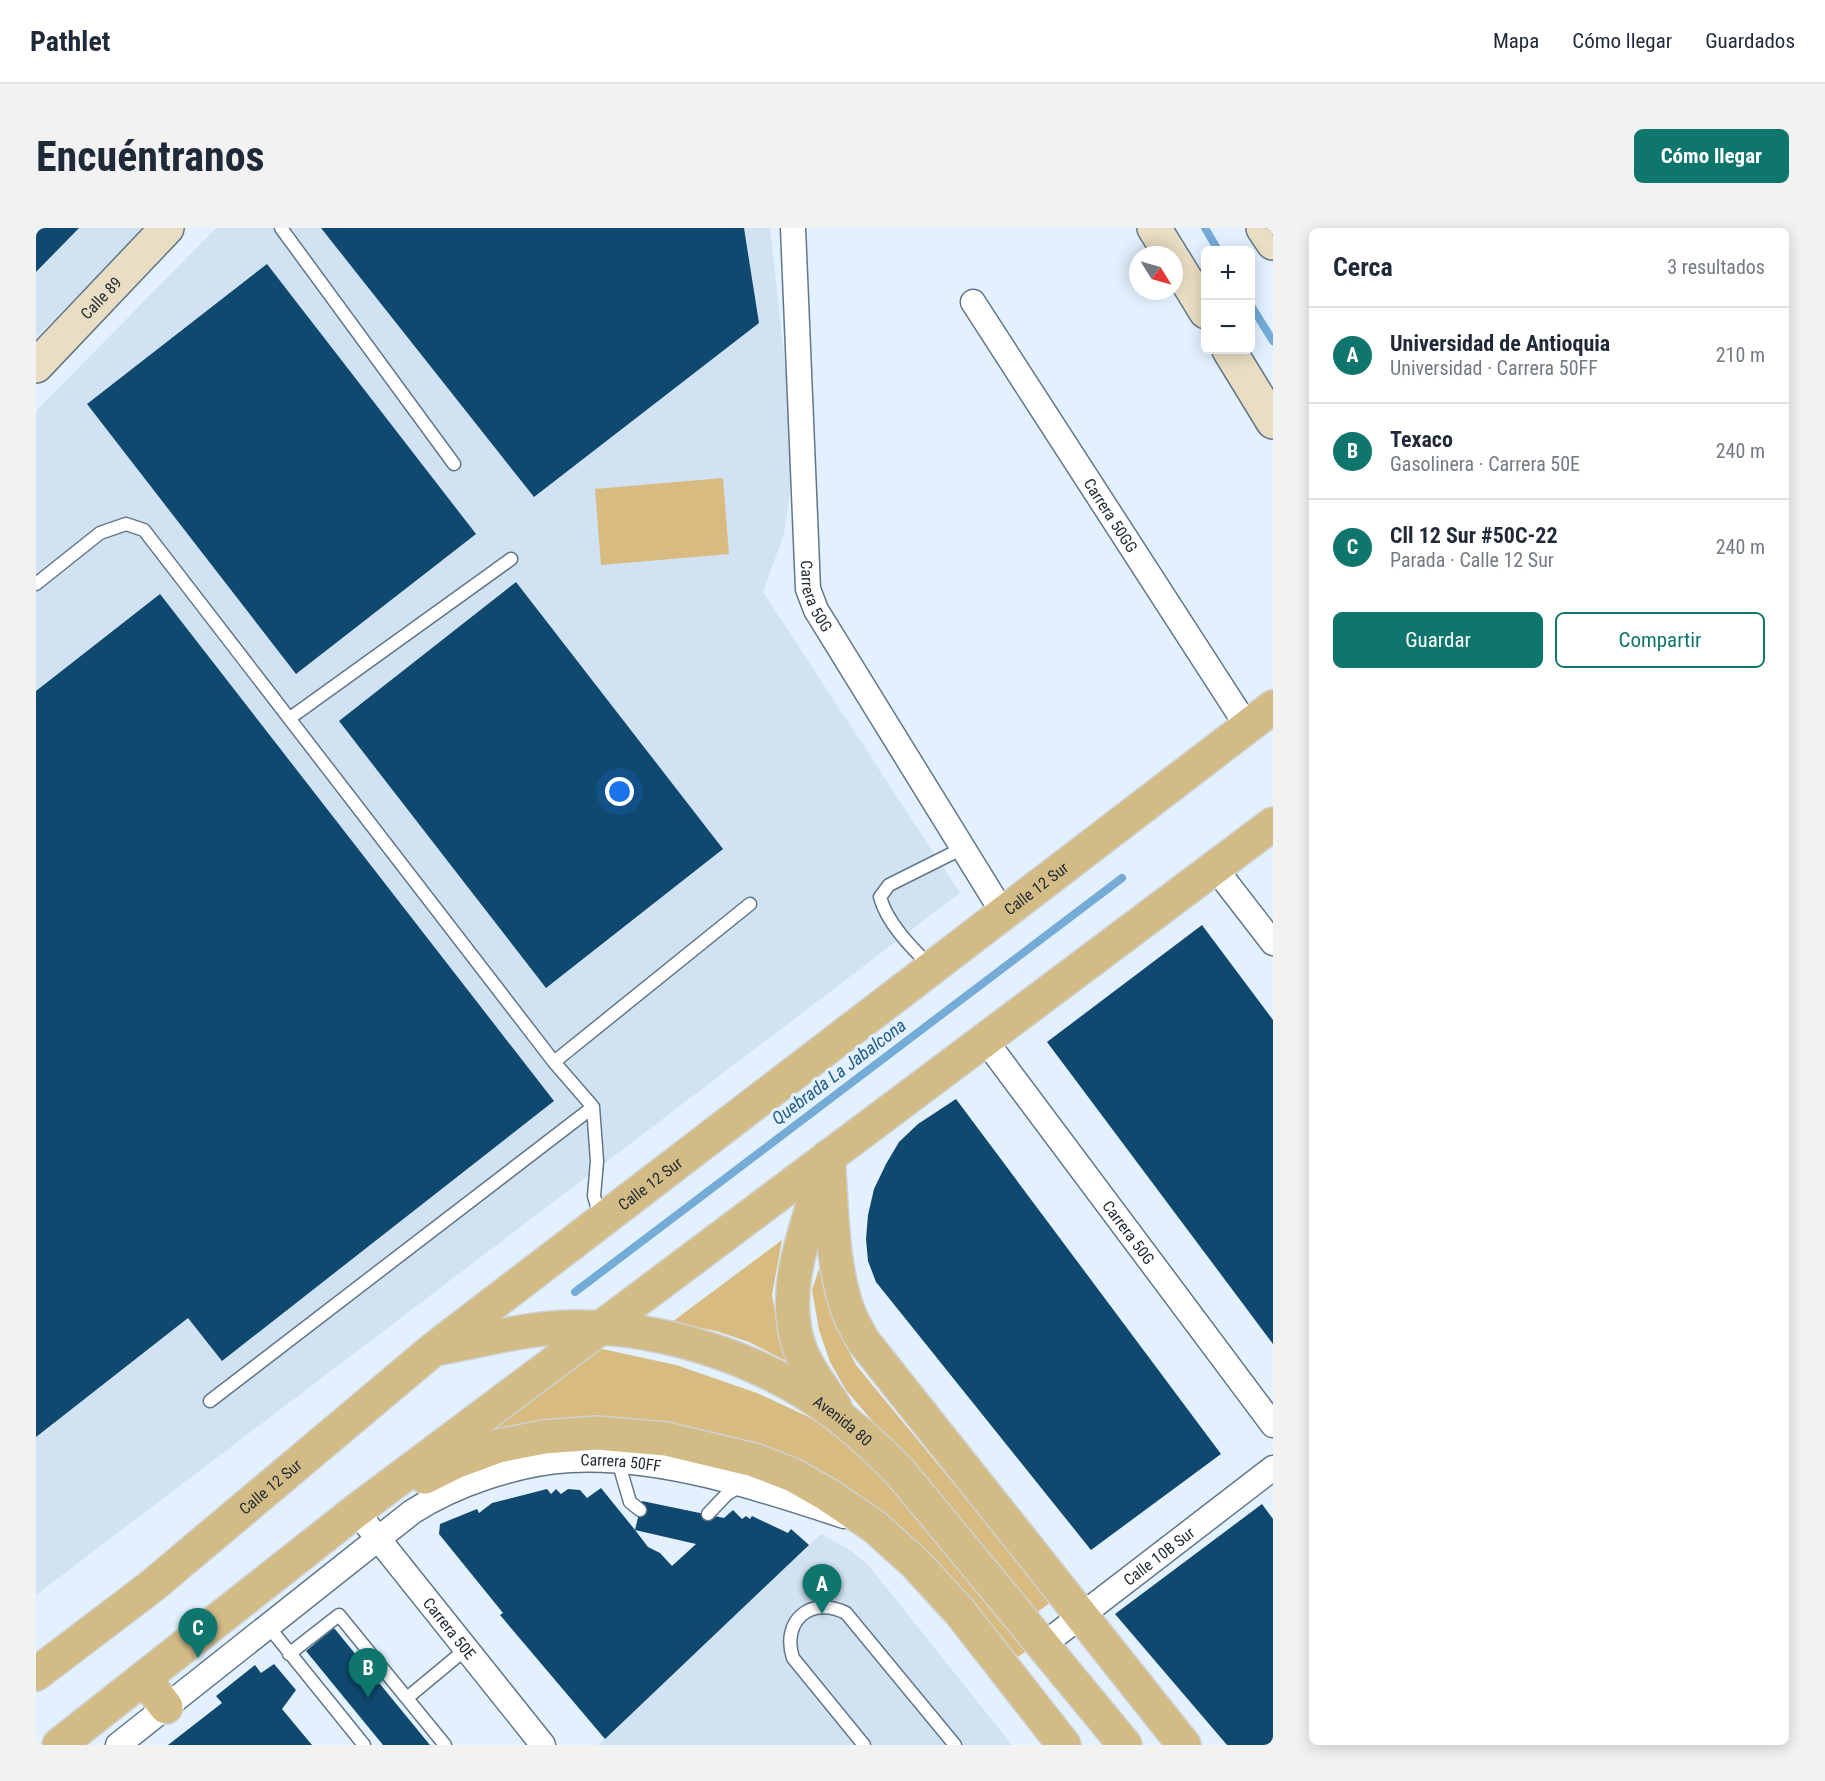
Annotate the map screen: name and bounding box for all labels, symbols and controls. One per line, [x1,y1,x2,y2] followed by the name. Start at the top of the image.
[30,25,110,58] text: Pathlet
[1493,29,1539,53] text: Mapa
[1572,29,1672,53] text: Cómo llegar
[1705,29,1795,53] text: Guardados
[1634,129,1789,183] button: Cómo llegar
[36,132,265,181] text: Encuéntranos
[1129,246,1183,300] north arrow
[1201,246,1255,354] map controls
[1201,246,1255,300] button: +
[1333,252,1393,282] text: Cerca
[1667,255,1765,279] text: 3 resultados
[77,273,126,323] street label: Calle 89
[1201,300,1255,354] button: −
[1390,331,1610,356] text: Universidad de Antioquia
[1347,343,1358,367] text: A
[1716,343,1765,367] text: 210 m
[1390,356,1598,380] text: Universidad · Carrera 50FF
[1390,427,1453,452] text: Texaco
[1347,439,1358,463] text: B
[1716,439,1765,463] text: 240 m
[1390,452,1580,476] text: Gasolinera · Carrera 50E
[1080,475,1141,556] street label: Carrera 50GG
[1390,523,1558,548] text: Cll 12 Sur #50C-22
[1347,535,1358,559] text: C
[1716,535,1765,559] text: 240 m
[1390,548,1554,572] text: Parada · Calle 12 Sur
[797,560,836,635] street label: Carrera 50G
[1333,612,1543,668] button: Guardar
[1555,612,1765,668] button: Compartir
[605,777,634,806] your location
[1000,858,1072,919] street label: Calle 12 Sur
[768,1014,910,1129] water label: Quebrada La Jabalcona
[614,1153,686,1215] street label: Calle 12 Sur
[1098,1197,1158,1268] street label: Carrera 50G
[810,1392,876,1450] street label: Avenida 80
[580,1450,663,1476] street label: Carrera 50FF
[235,1455,306,1519] street label: Calle 12 Sur
[1120,1523,1198,1590] street label: Calle 10B Sur
[802,1564,842,1614] pin: A
[419,1594,480,1663] street label: Carrera 50E
[178,1608,218,1658] pin: C
[348,1648,388,1698] pin: B

